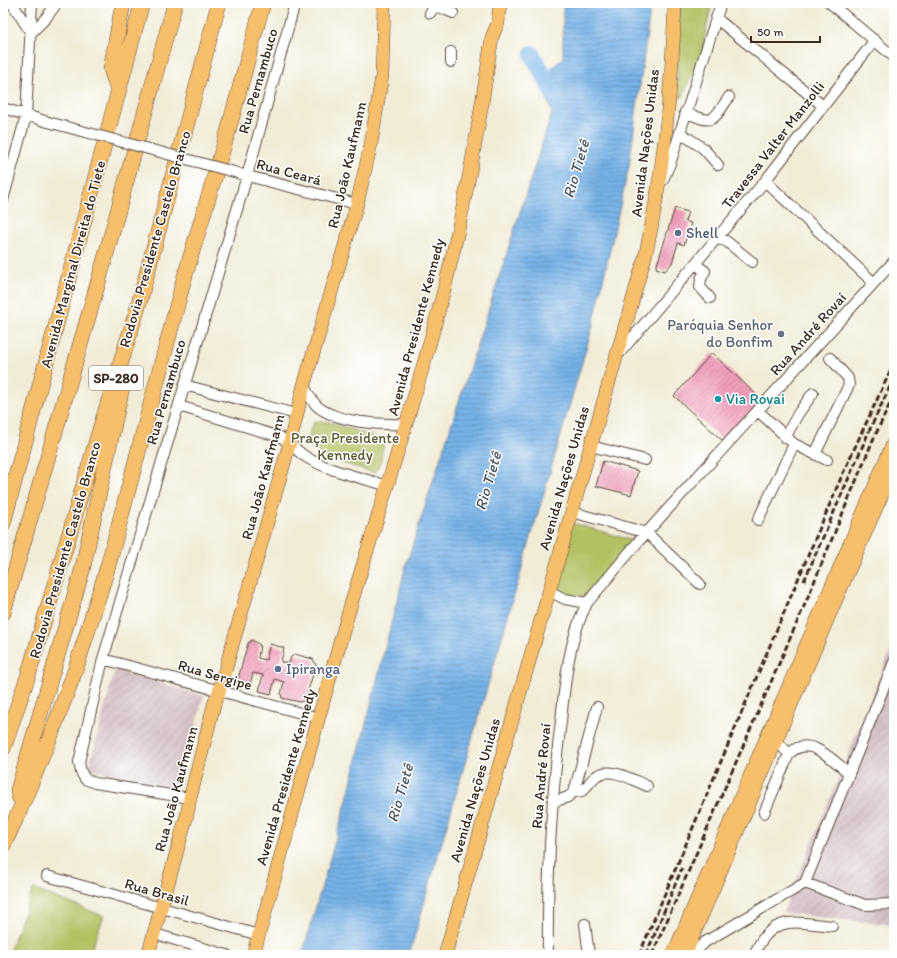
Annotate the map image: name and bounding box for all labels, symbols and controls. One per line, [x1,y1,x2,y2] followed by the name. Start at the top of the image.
[751,18,820,44] scale bar
[757,25,783,39] text: 50 m
[234,26,282,136] street label: Rua Pernambuco
[627,68,663,218] street label: Avenida Nações Unidas
[718,78,828,212] street label: Travessa Valter Manzolli
[324,99,370,230] street label: Rua João Kaufmann
[115,128,195,350] street label: Rodovia Presidente Castelo Branco
[559,136,594,200] water label: Rio Tietê
[255,155,324,189] street label: Rua Ceará
[37,158,109,370] street label: Avenida Marginal Direita do Tiete
[686,224,719,242] place label: Shell
[673,228,683,238] marker: Shell
[384,236,448,418] street label: Avenida Presidente Kennedy
[766,289,850,379] street label: Rua André Rovaí
[667,316,773,351] place label: Paróquia Senhor do Bonfim
[776,329,786,339] marker: Paróquia Senhor do Bonfim
[142,337,190,447] street label: Rua Pernambuco
[89,366,143,390] road number: SP-280
[726,390,785,408] place label: Via Rovai
[713,394,723,404] marker: Via Rovai
[535,404,593,552] street label: Avenida Nações Unidas
[238,412,289,542] street label: Rua João Kaufmann
[291,429,399,464] park label: Praça Presidente Kennedy
[25,439,105,661] street label: Rodovia Presidente Castelo Branco
[471,448,506,512] water label: Rio Tietê
[176,656,254,694] street label: Rua Sergipe
[286,660,341,678] place label: Ipiranga
[273,664,283,674] marker: Ipiranga
[252,687,320,867] street label: Avenida Presidente Kennedy
[446,716,504,864] street label: Avenida Nações Unidas
[527,723,555,829] street label: Rua André Rovaí
[151,724,202,854] street label: Rua João Kaufmann
[383,760,418,824] water label: Rio Tietê
[123,874,192,910] street label: Rua Brasil

